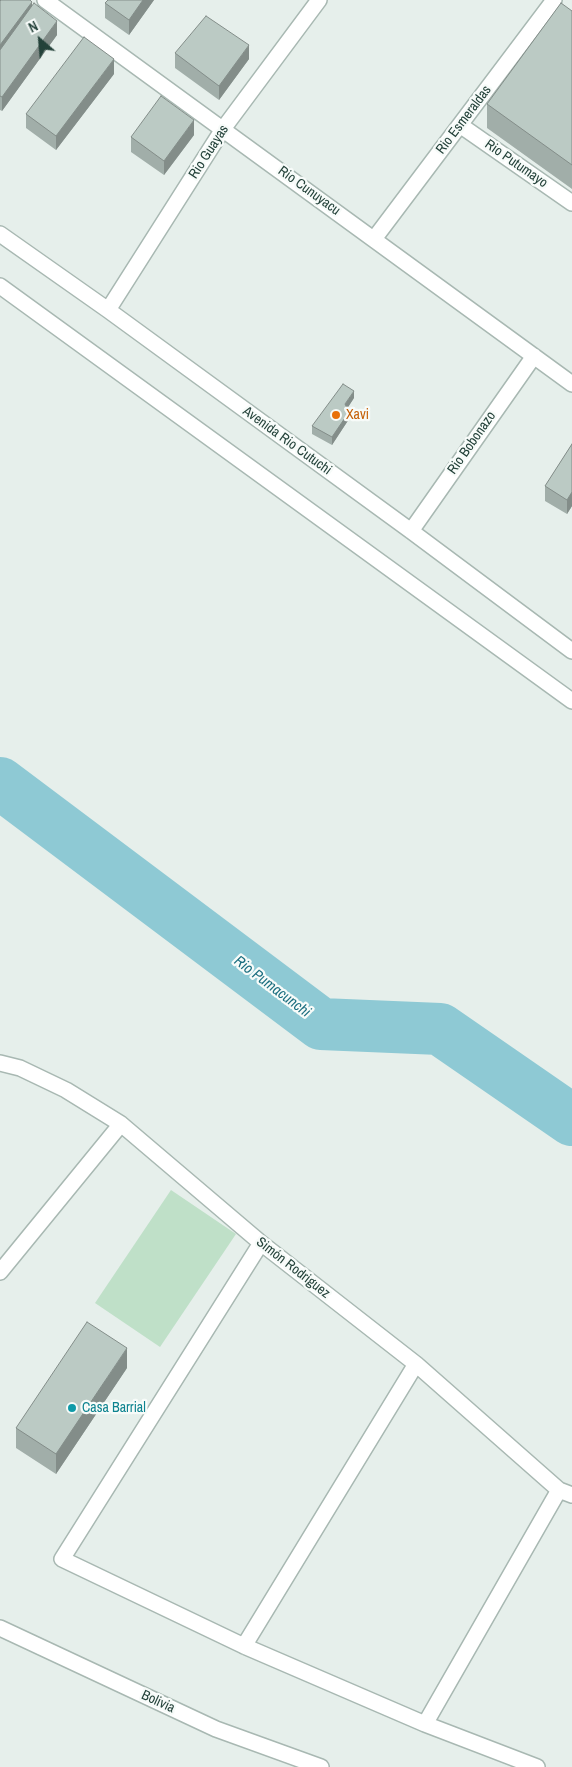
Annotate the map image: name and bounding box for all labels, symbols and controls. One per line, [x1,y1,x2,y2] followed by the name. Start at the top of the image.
[15,15,65,65] north arrow
[25,17,41,37] text: N
[433,82,495,158] street label: Rio Esmeraldas
[185,122,233,182] street label: Rio Guayas
[481,136,551,192] street label: Rio Putumayo
[275,163,343,219] street label: Rio Cunuyacu
[239,403,335,479] street label: Avenida Rio Cutuchi
[346,407,369,423] place label: Xavi
[444,408,500,478] street label: Rio Bobonazo
[330,409,342,421] marker: Xavi
[230,952,314,1022] water label: Rio Pumacunchi
[253,1234,333,1302] street label: Simón Rodriguez
[82,1400,146,1416] place label: Casa Barrial
[66,1402,78,1414] marker: Casa Barrial
[139,1687,177,1717] street label: Bolivia

